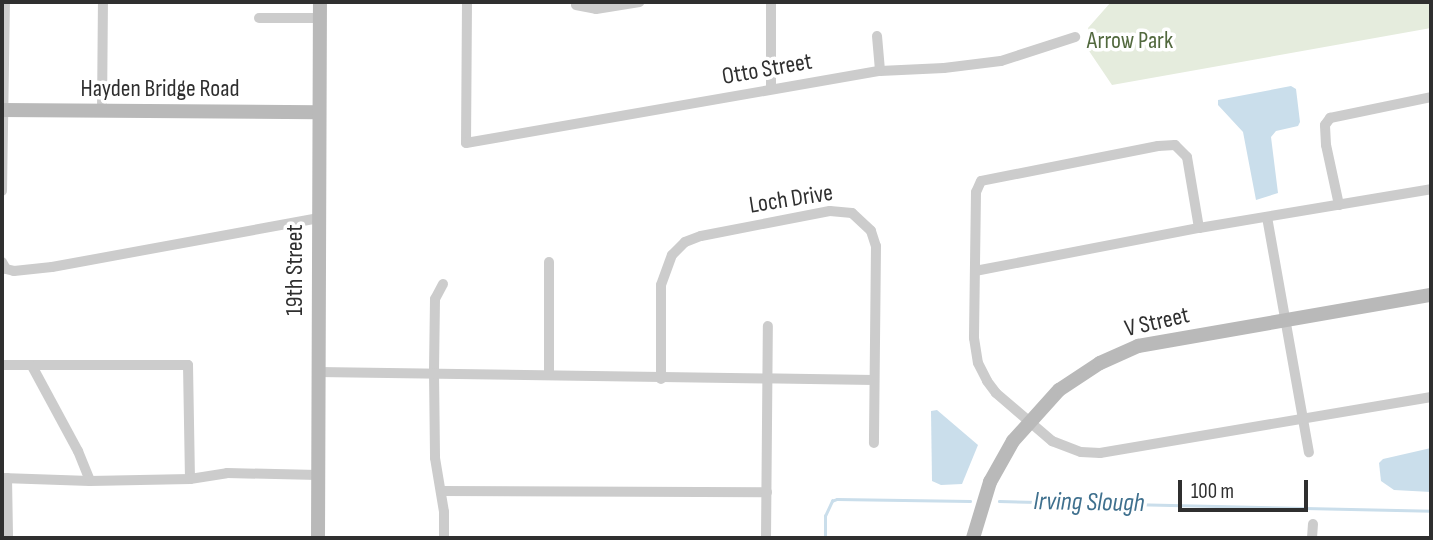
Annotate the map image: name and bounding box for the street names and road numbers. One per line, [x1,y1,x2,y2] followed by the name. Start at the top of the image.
[720,47,814,91] street label: Otto Street
[80,75,240,103] street label: Hayden Bridge Road
[747,178,835,220] street label: Loch Drive
[281,224,309,316] street label: 19th Street
[1122,301,1192,343] street label: V Street

